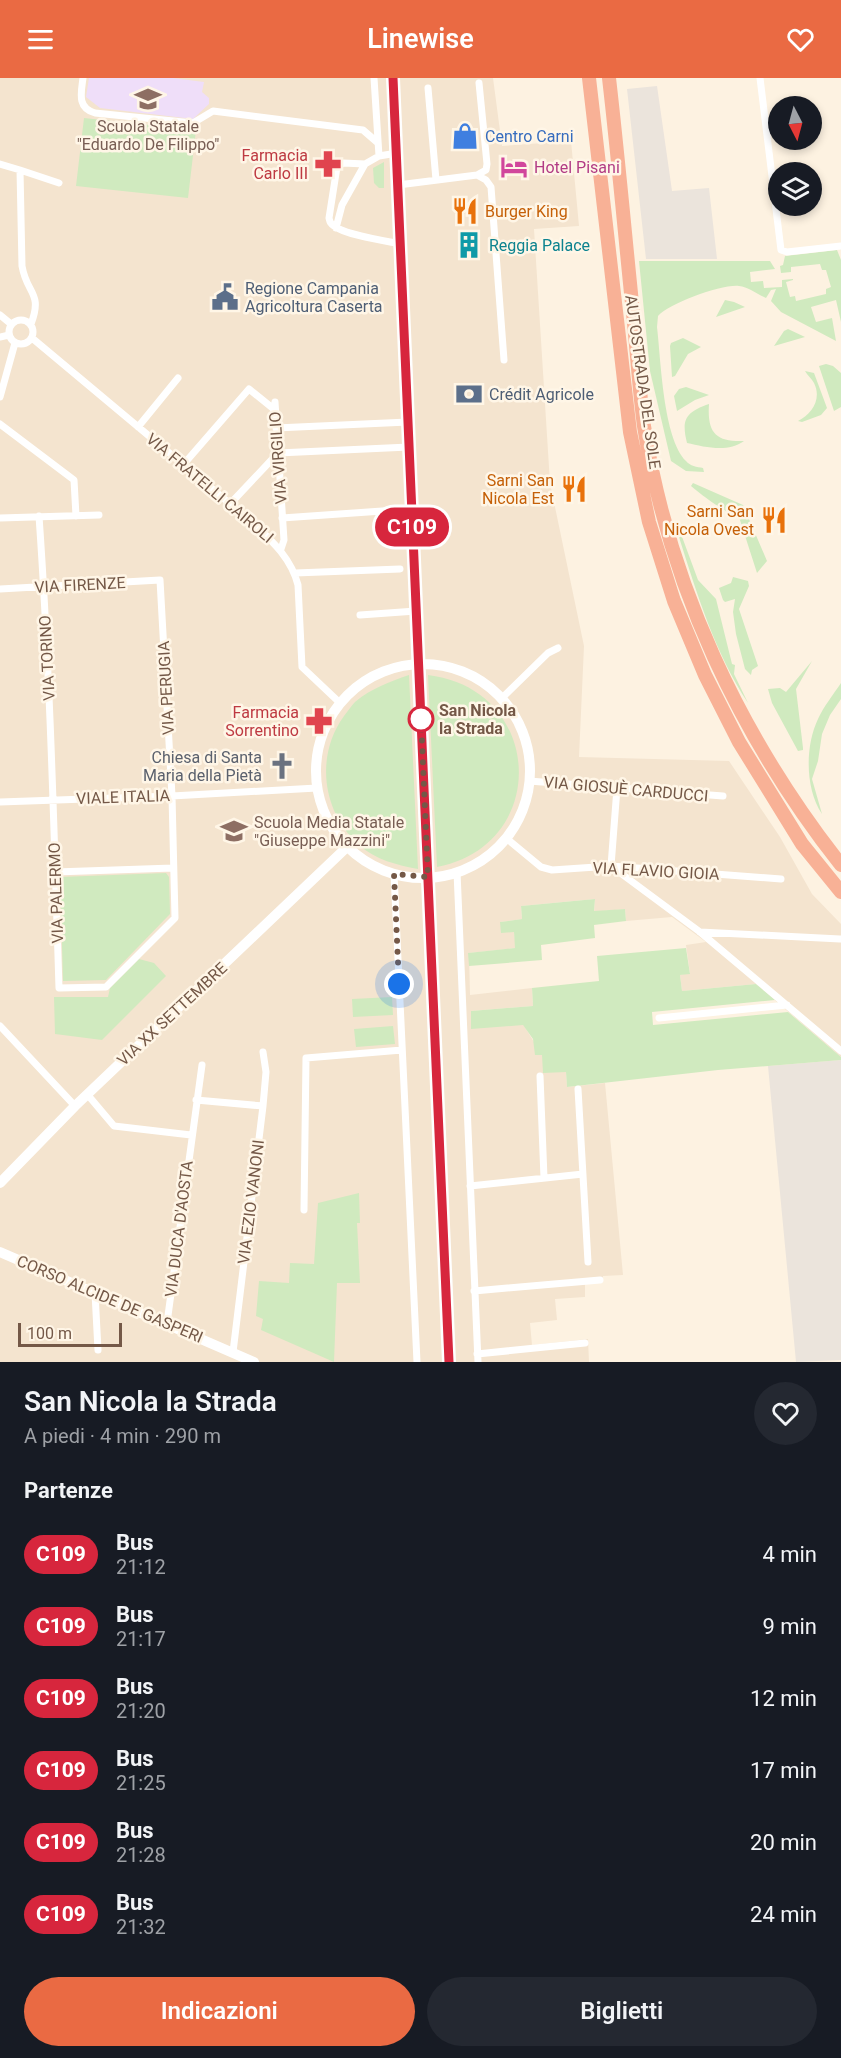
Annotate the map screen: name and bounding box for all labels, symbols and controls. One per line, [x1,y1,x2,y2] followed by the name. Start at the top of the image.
[24,23,57,56] icon: menu
[367,23,474,55] text: Linewise
[784,23,817,56] icon: heart
[133,84,163,114] school or university icon: Scuola Statale "Eduardo De Filippo"
[768,96,822,150] north arrow
[768,96,822,216] map controls
[77,117,219,154] place label: Scuola Statale "Eduardo De Filippo"
[450,121,480,151] shop icon: Centro Carni
[485,127,574,146] place label: Centro Carni
[242,146,308,183] place label: Farmacia Carlo III
[313,149,343,179] pharmacy icon: Farmacia Carlo III
[499,152,529,182] hotel icon: Hotel Pisani
[534,158,620,177] place label: Hotel Pisani
[768,162,822,216] button: layers
[450,196,480,226] restaurant icon: Burger King
[485,202,568,221] place label: Burger King
[454,230,484,260] building icon: Reggia Palace
[489,236,590,255] place label: Reggia Palace
[245,279,383,316] place label: Regione Campania Agricoltura Caserta
[210,282,240,312] public building icon: Regione Campania Agricoltura Caserta
[621,294,665,470] street label: AUTOSTRADA DEL SOLE
[454,379,484,409] bank icon: Crédit Agricole
[489,385,594,404] place label: Crédit Agricole
[265,411,291,505] street label: VIA VIRGILIO
[142,429,278,547] street label: VIA FRATELLI CAIROLI
[482,471,554,508] place label: Sarni San Nicola Est
[559,474,589,504] restaurant icon: Sarni San Nicola Est
[664,502,754,539] place label: Sarni San Nicola Ovest
[759,505,789,535] restaurant icon: Sarni San Nicola Ovest
[370,508,454,546] line badge: C109
[387,515,437,539] text: C109
[34,573,126,597] street label: VIA FIRENZE
[35,615,59,701] street label: VIA TORINO
[154,640,178,736] street label: VIA PERUGIA
[439,701,516,738] place label: San Nicola la Strada
[225,703,299,740] place label: Farmacia Sorrentino
[304,706,334,736] pharmacy icon: Farmacia Sorrentino
[408,706,434,732] marker: San Nicola la Strada
[143,748,262,785] place label: Chiesa di Santa Maria della Pietà
[267,751,297,781] church icon: Chiesa di Santa Maria della Pietà
[543,772,709,806] street label: VIA GIOSUÈ CARDUCCI
[76,786,171,808] street label: VIALE ITALIA
[254,813,404,850] place label: Scuola Media Statale "Giuseppe Mazzini"
[219,816,249,846] school or university icon: Scuola Media Statale "Giuseppe Mazzini"
[45,842,67,944] street label: VIA PALERMO
[592,858,721,884] street label: VIA FLAVIO GIOIA
[113,958,231,1070] street label: VIA XX SETTEMBRE
[384,969,414,999] your location
[234,1139,268,1265] street label: VIA EZIO VANONI
[161,1159,197,1298] street label: VIA DUCA D'AOSTA
[14,1251,206,1347] street label: CORSO ALCIDE DE GASPERI
[18,1320,122,1348] scale bar
[27,1324,72,1343] text: 100 m
[754,1382,817,1445] button: heart
[24,1385,277,1418] text: San Nicola la Strada
[24,1424,221,1448] text: A piedi · 4 min · 290 m
[24,1478,113,1503] text: Partenze
[116,1530,154,1555] text: Bus
[36,1542,86,1566] text: C109
[762,1542,817,1567] text: 4 min
[116,1555,166,1579] text: 21:12
[116,1602,154,1627] text: Bus
[36,1614,86,1638] text: C109
[762,1614,817,1639] text: 9 min
[116,1627,166,1651] text: 21:17
[116,1674,154,1699] text: Bus
[36,1686,86,1710] text: C109
[750,1686,817,1711] text: 12 min
[116,1699,166,1723] text: 21:20
[116,1746,154,1771] text: Bus
[36,1758,86,1782] text: C109
[750,1758,817,1783] text: 17 min
[116,1771,166,1795] text: 21:25
[116,1818,154,1843] text: Bus
[36,1830,86,1854] text: C109
[750,1830,817,1855] text: 20 min
[116,1843,166,1867] text: 21:28
[116,1890,154,1915] text: Bus
[36,1902,86,1926] text: C109
[750,1902,817,1927] text: 24 min
[116,1915,166,1939] text: 21:32
[24,1977,415,2046] button: Indicazioni
[427,1977,817,2046] button: Biglietti

